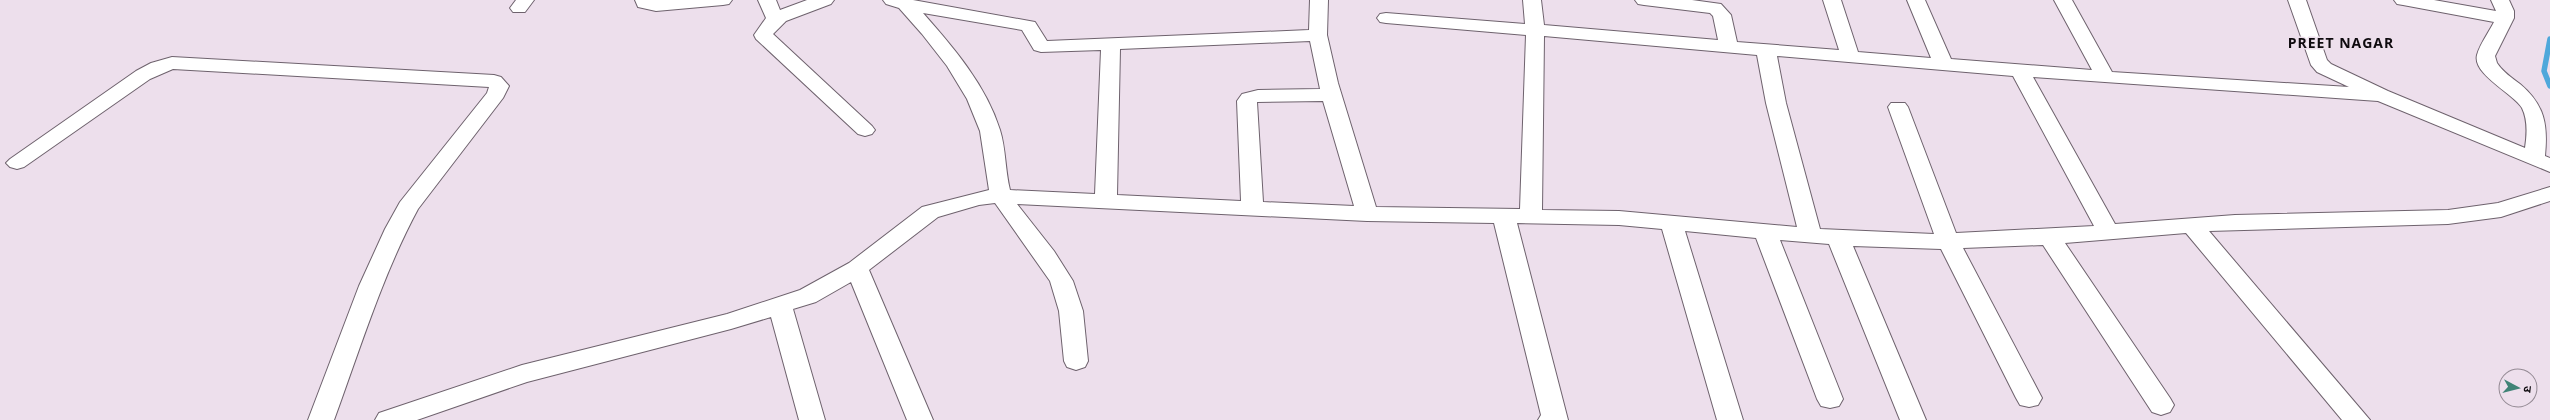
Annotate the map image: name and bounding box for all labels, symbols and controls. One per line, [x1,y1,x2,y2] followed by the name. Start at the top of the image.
[2288,33,2394,52] district label: PREET NAGAR
[2498,368,2538,408] north arrow
[2521,385,2536,394] text: उ

